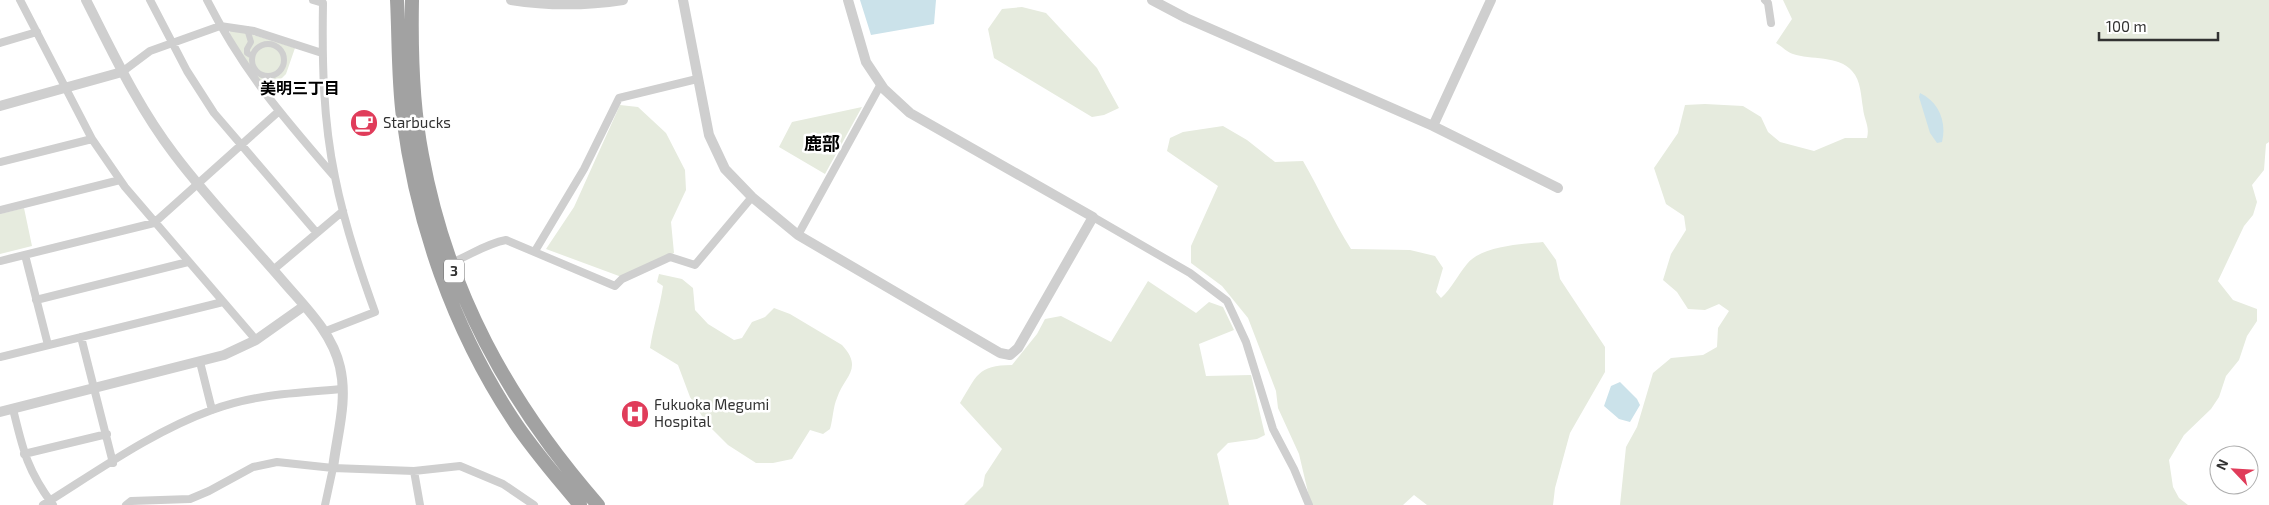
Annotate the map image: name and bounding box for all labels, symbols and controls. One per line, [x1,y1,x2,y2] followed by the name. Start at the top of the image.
[2099,10,2218,42] scale bar
[2106,17,2147,35] text: 100 m
[260,78,340,97] district label: 美明三丁目
[349,108,379,138] cafe icon: Starbucks
[383,113,451,131] place label: Starbucks
[804,132,840,154] district label: 鹿部
[444,260,464,282] road number: 3
[654,395,769,430] place label: Fukuoka Megumi Hospital
[620,399,650,429] hospital icon: Fukuoka Megumi Hospital
[2209,445,2259,495] north arrow
[2212,456,2232,472] text: N

